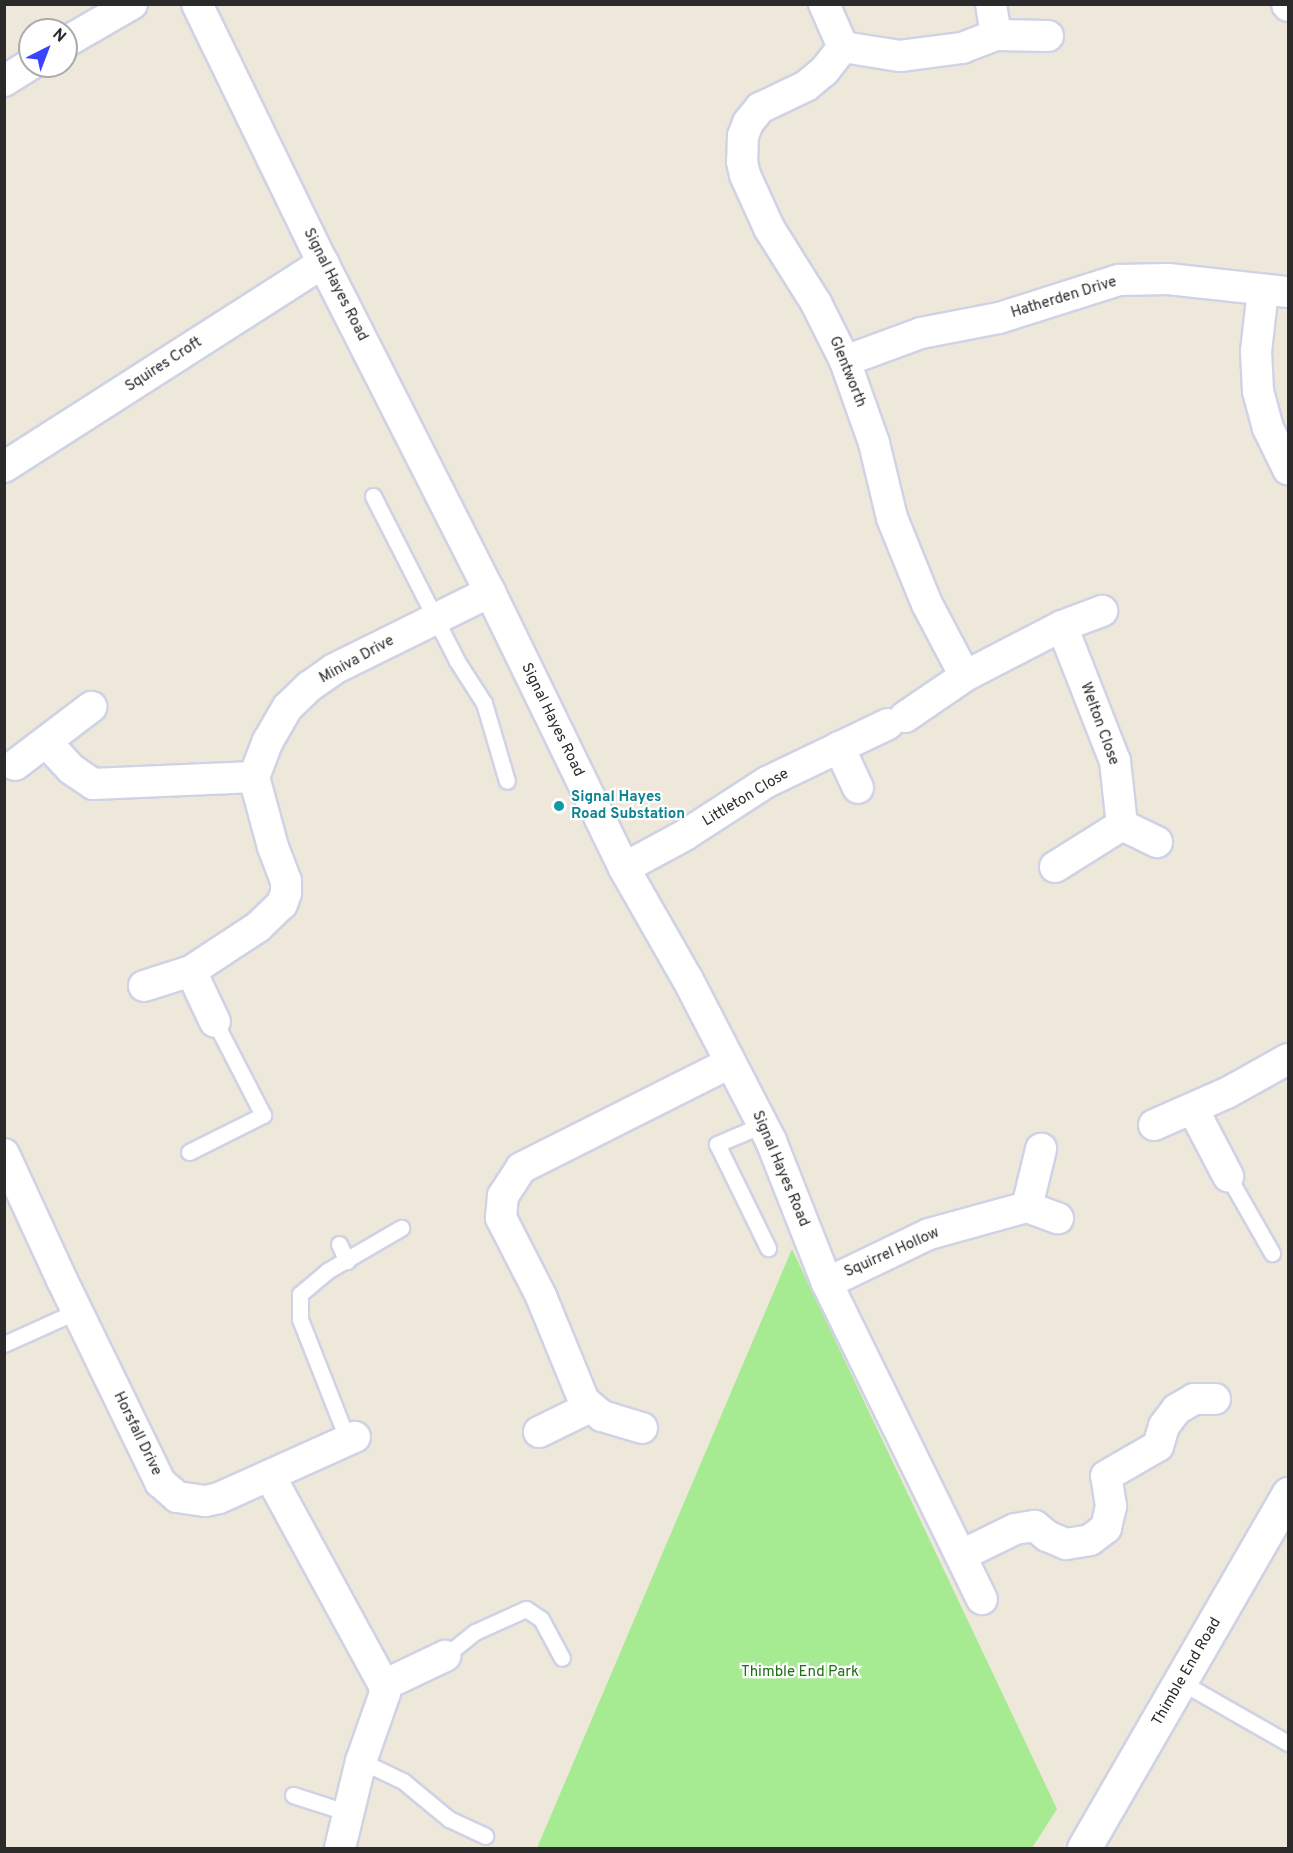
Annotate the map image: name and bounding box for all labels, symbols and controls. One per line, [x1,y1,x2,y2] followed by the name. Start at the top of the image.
[18,18,78,78] north arrow
[48,25,70,47] text: N
[299,226,371,344] street label: Signal Hayes Road
[1009,273,1119,323] street label: Hatherden Drive
[122,334,206,396] street label: Squires Croft
[825,334,869,410] street label: Glentworth
[317,632,397,688] street label: Miniva Drive
[517,660,587,780] street label: Signal Hayes Road
[1076,680,1122,768] street label: Welton Close
[700,765,792,831] street label: Littleton Close
[571,788,685,823] place label: Signal Hayes Road Substation
[552,799,566,813] marker: Signal Hayes Road Substation
[747,1108,813,1230] street label: Signal Hayes Road
[842,1224,942,1282] street label: Squirrel Hollow
[109,1389,165,1479] street label: Horsfall Drive
[1149,1615,1225,1729] street label: Thimble End Road
[741,1664,859,1682] park label: Thimble End Park

